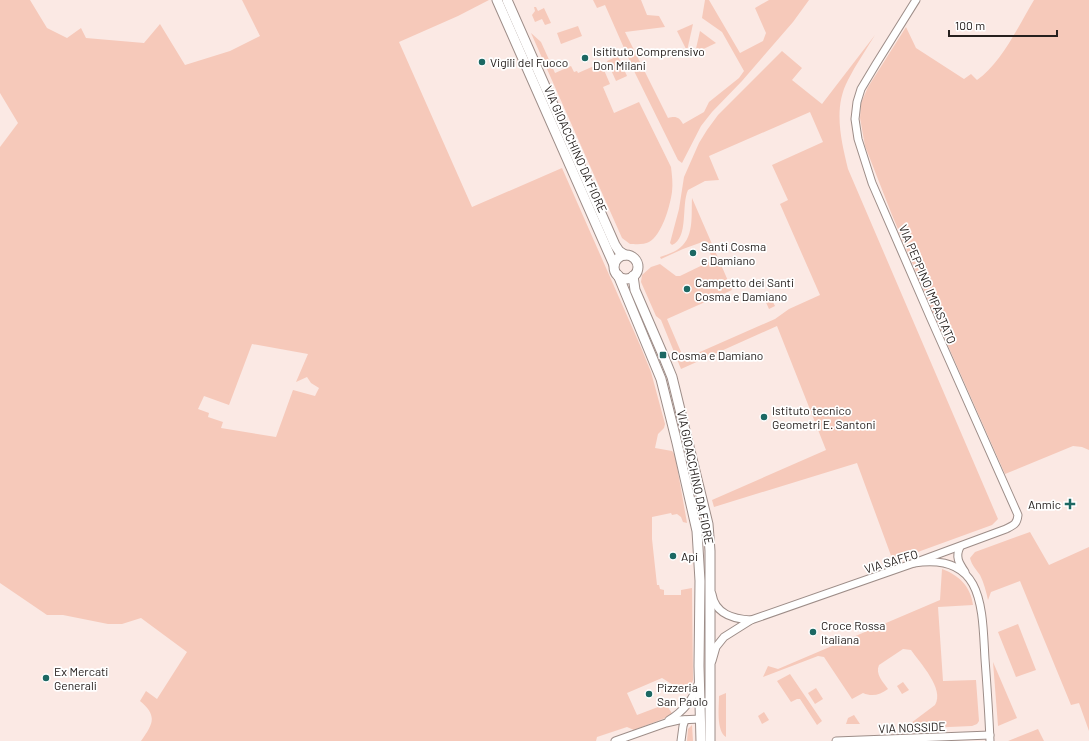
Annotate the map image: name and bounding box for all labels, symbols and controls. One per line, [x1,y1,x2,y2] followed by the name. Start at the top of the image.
[949,12,1057,38] scale bar
[955,18,985,32] text: 100 m
[593,44,705,72] place label: Isitituto Comprensivo Don Milani
[580,53,590,63] marker: Isitituto Comprensivo Don Milani
[490,55,568,69] place label: Vigili del Fuoco
[477,57,487,67] marker: Vigili del Fuoco
[542,83,610,215] street label: VIA GIOACCHINO DA FIORE
[897,222,959,346] street label: VIA PEPPINO IMPASTATO
[701,239,766,267] place label: Santi Cosma e Damiano
[688,248,698,258] marker: Santi Cosma e Damiano
[695,275,794,303] place label: Campetto dei Santi Cosma e Damiano
[682,284,692,294] marker: Campetto dei Santi Cosma e Damiano
[671,348,763,362] place label: Cosma e Damiano
[658,350,668,360] marker: Cosma e Damiano
[772,403,875,431] place label: Istituto tecnico Geometri E. Santoni
[675,408,717,546] street label: VIA GIOACCHINO DA FIORE
[759,412,769,422] marker: Istituto tecnico Geometri E. Santoni
[1028,497,1061,511] place label: Anmic
[1064,498,1076,510] marker: Anmic
[863,546,919,576] street label: VIA SAFFO
[681,549,698,563] place label: Api
[668,551,678,561] marker: Api
[821,618,885,646] place label: Croce Rossa Italiana
[808,627,818,637] marker: Croce Rossa Italiana
[54,664,108,692] place label: Ex Mercati Generali
[41,673,51,683] marker: Ex Mercati Generali
[657,680,708,708] place label: Pizzeria San Paolo
[644,689,654,699] marker: Pizzeria San Paolo
[878,719,946,735] street label: VIA NOSSIDE

